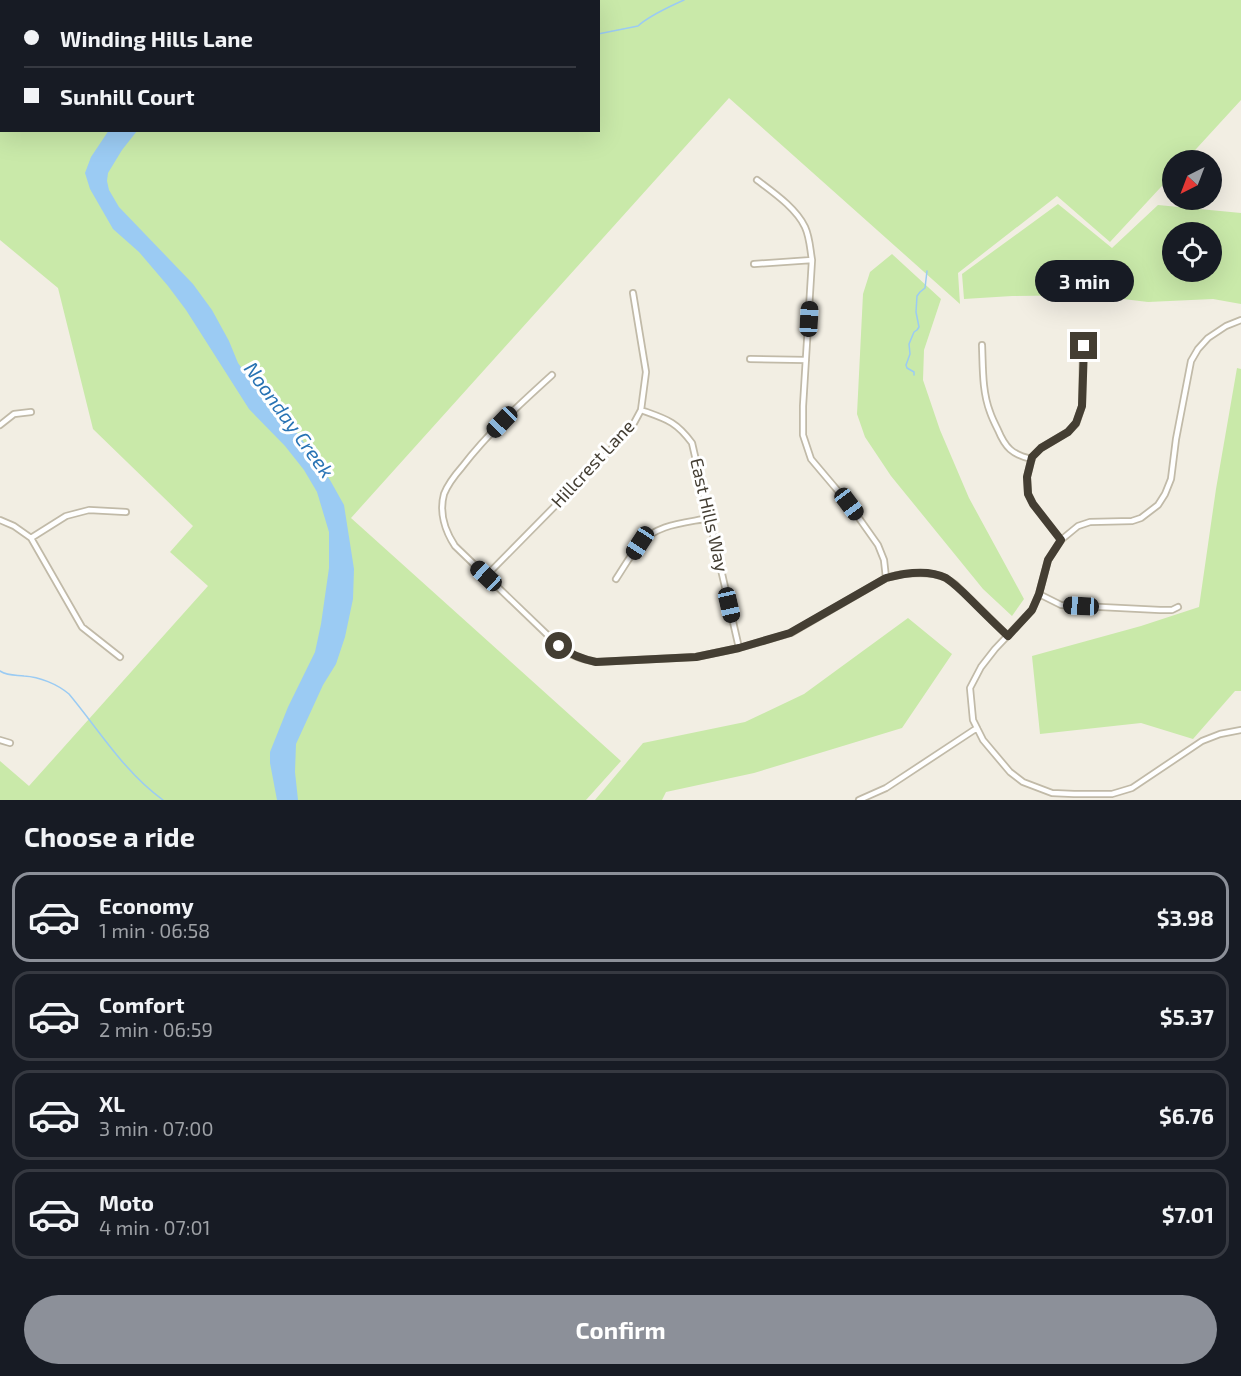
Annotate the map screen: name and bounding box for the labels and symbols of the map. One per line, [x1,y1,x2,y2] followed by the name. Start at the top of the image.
[1162,150,1222,210] north arrow
[1034,259,1134,301] callout: 3 min
[799,301,819,337] car
[1070,332,1097,359] route end
[239,357,340,483] water label: Noonday Creek
[483,403,521,441] car
[546,415,638,512] street label: Hillcrest Lane
[686,456,734,574] street label: East Hills Way
[831,484,867,524] car
[623,523,657,563] car
[467,557,505,595] car
[716,585,742,625] car
[1063,596,1099,616] car
[545,632,572,659] route start

